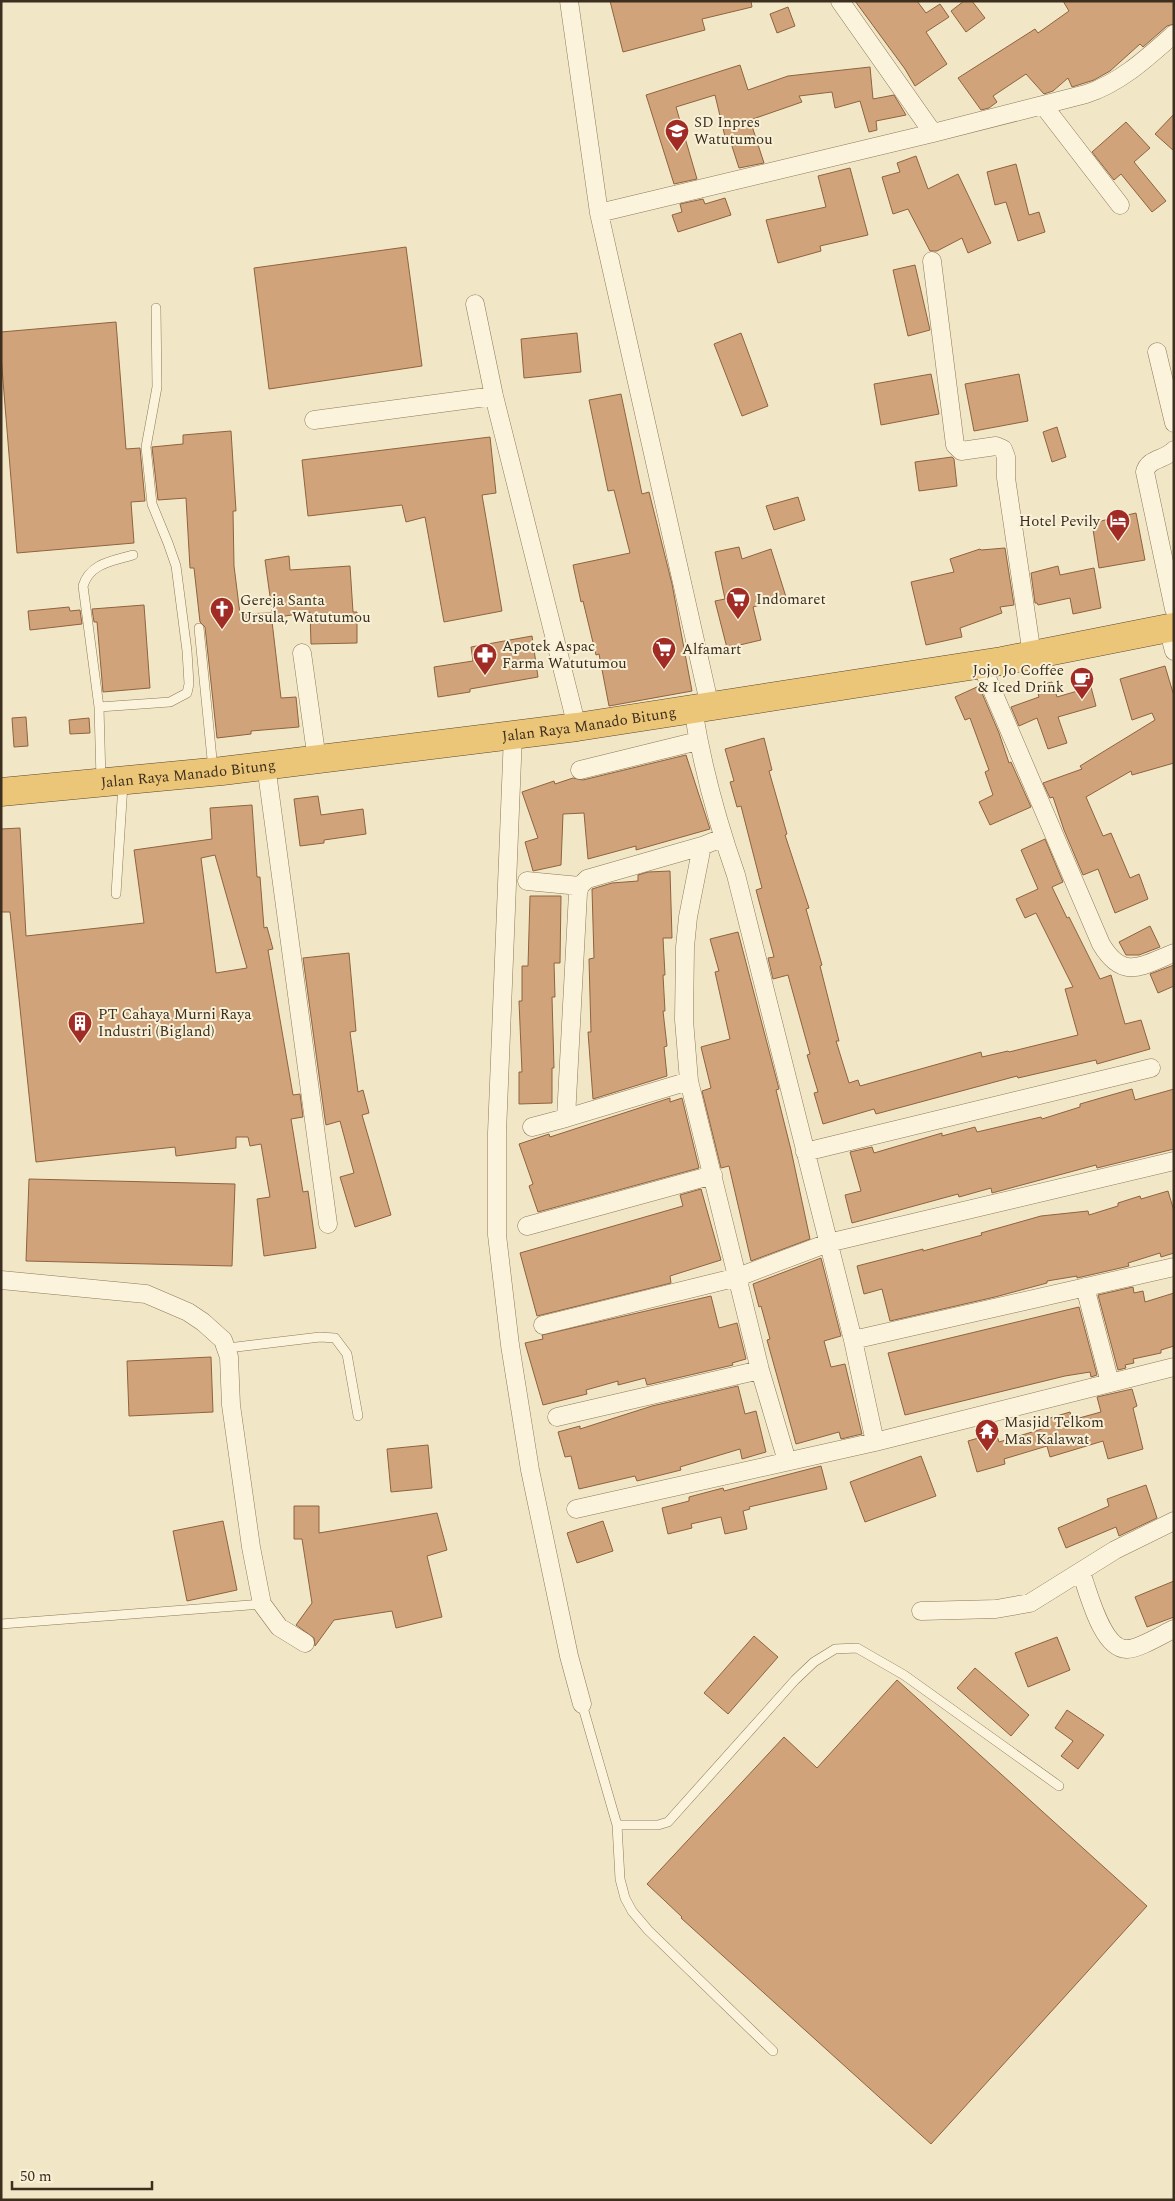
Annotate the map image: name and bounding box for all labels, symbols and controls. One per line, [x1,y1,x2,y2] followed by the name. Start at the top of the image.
[694,111,773,151] place label: SD Inpres Watutumou
[664,118,690,152] school or university icon: SD Inpres Watutumou
[1105,508,1131,542] hotel icon: Hotel Pevily
[1019,510,1101,533] place label: Hotel Pevily
[725,586,751,620] supermarket icon: Indomaret
[756,588,826,611] place label: Indomaret
[240,589,371,629] place label: Gereja Santa Ursula, Watutumou
[209,596,235,630] church icon: Gereja Santa Ursula, Watutumou
[502,635,627,675] place label: Apotek Aspac Farma Watutumou
[651,636,677,670] supermarket icon: Alfamart
[682,638,741,661] place label: Alfamart
[472,642,498,676] pharmacy icon: Apotek Aspac Farma Watutumou
[973,659,1064,699] place label: Jojo Jo Coffee & Iced Drink
[1069,666,1095,700] cafe icon: Jojo Jo Coffee & Iced Drink
[501,700,678,748] street label: Jalan Raya Manado Bitung
[100,753,277,794] street label: Jalan Raya Manado Bitung
[98,1003,252,1043] place label: PT Cahaya Murni Raya Industri (Bigland)
[67,1010,93,1044] building icon: PT Cahaya Murni Raya Industri (Bigland)
[1004,1411,1104,1451] place label: Masjid Telkom Mas Kalawat
[974,1418,1000,1452] temple icon: Masjid Telkom Mas Kalawat
[12,2158,152,2190] scale bar
[20,2165,52,2188] text: 50 m

